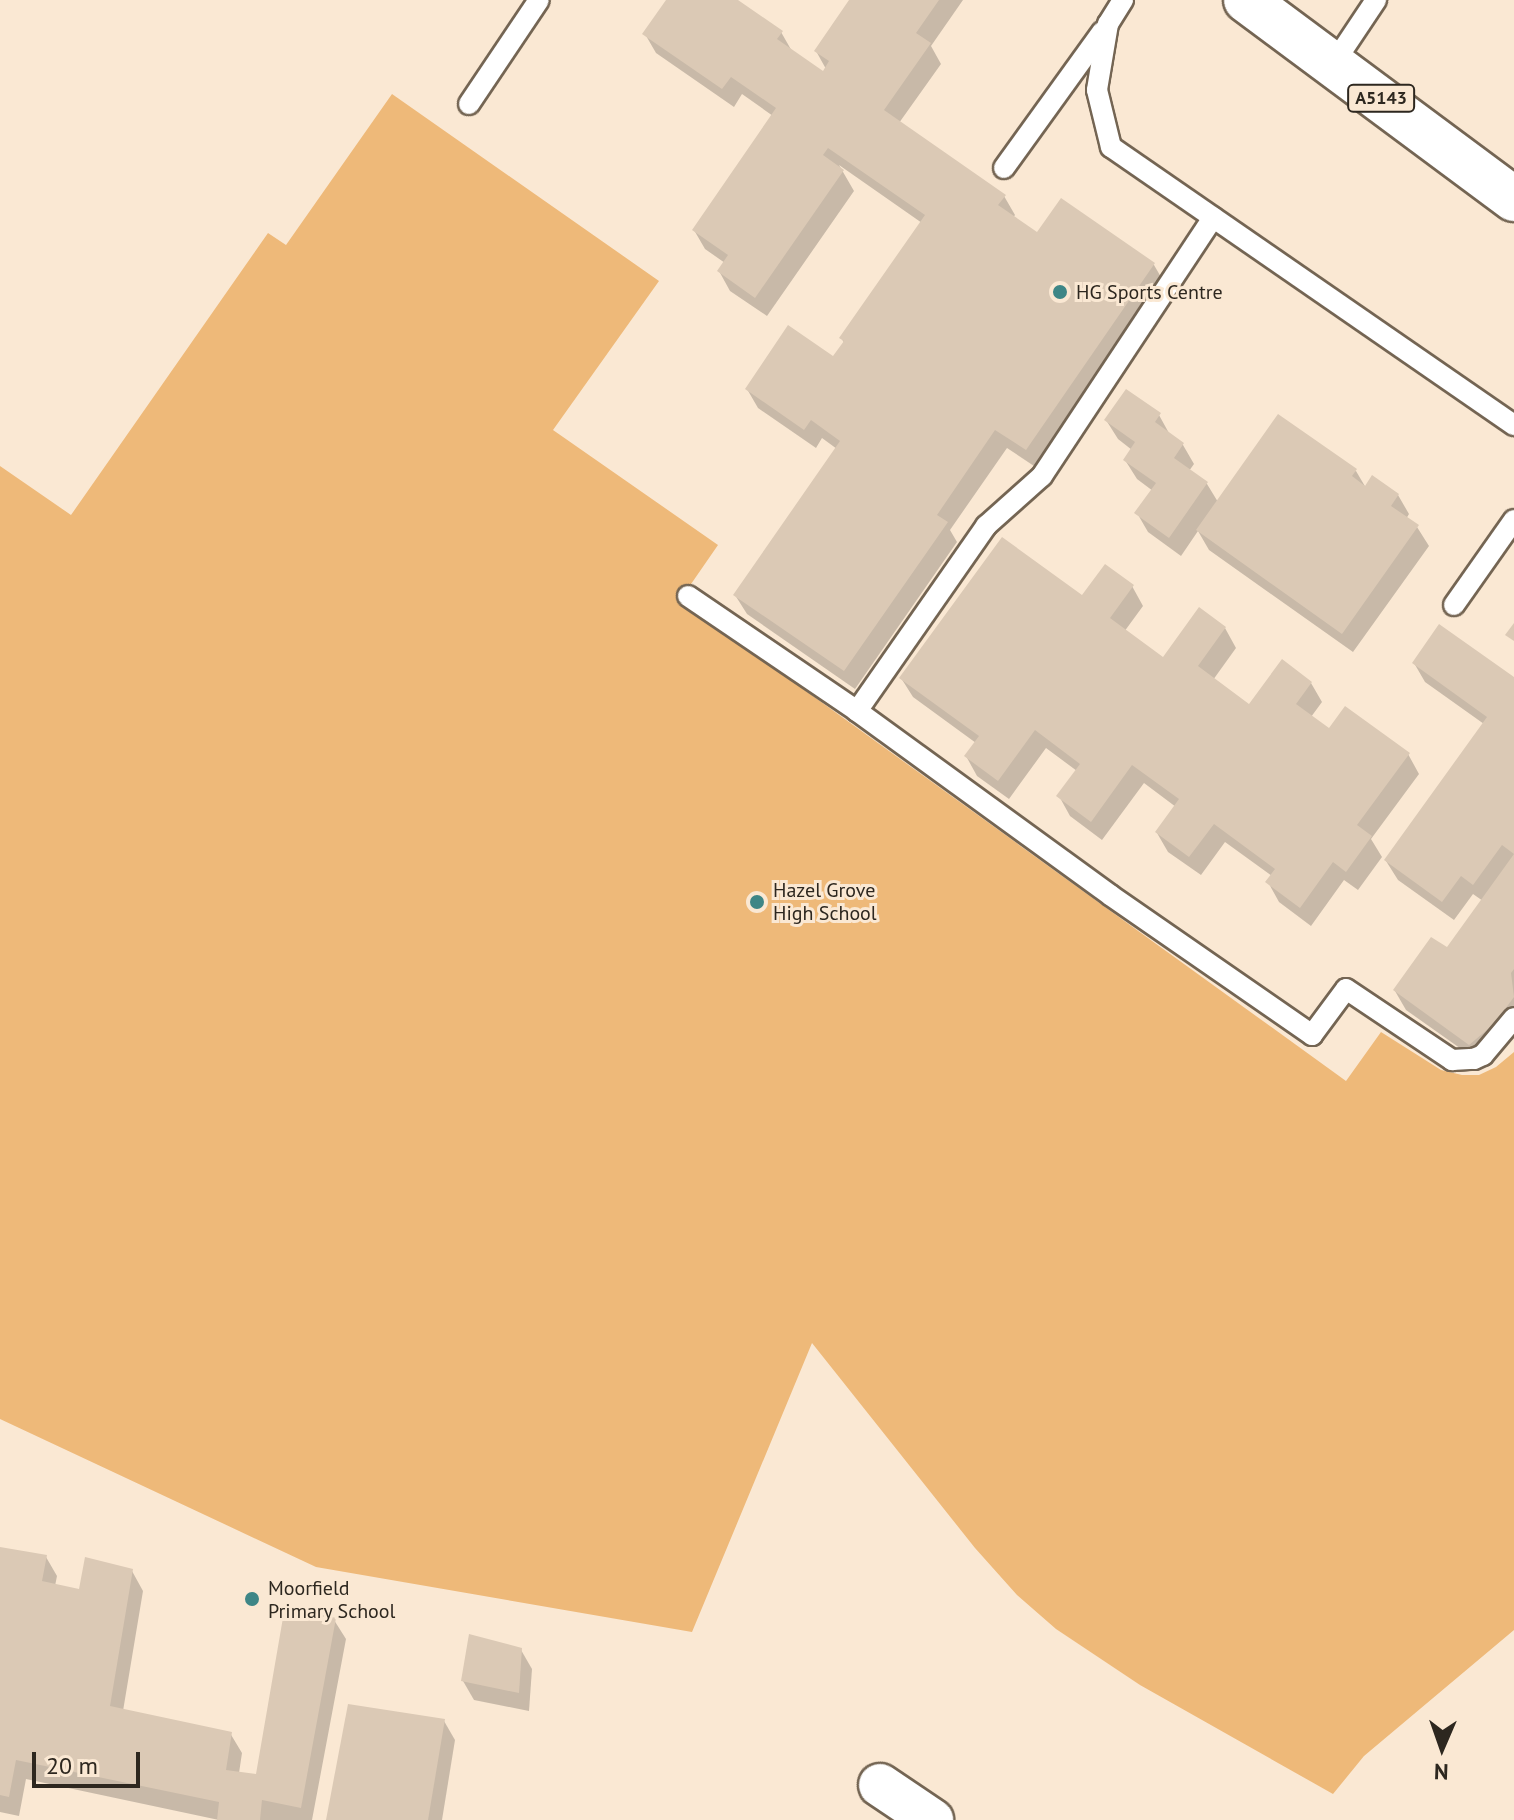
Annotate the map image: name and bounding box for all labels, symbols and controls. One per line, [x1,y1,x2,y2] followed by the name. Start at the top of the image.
[1347,84,1415,112] road number: A5143
[1076,280,1223,304] place label: HG Sports Centre
[1051,283,1069,301] marker: HG Sports Centre
[773,878,877,925] place label: Hazel Grove High School
[748,893,766,911] marker: Hazel Grove High School
[268,1576,396,1623] place label: Moorfield Primary School
[243,1590,261,1608] marker: Moorfield Primary School
[1402,1708,1482,1788] north arrow
[36,1736,144,1786] scale bar
[46,1750,98,1781] text: 20 m
[1433,1758,1449,1786] text: N

